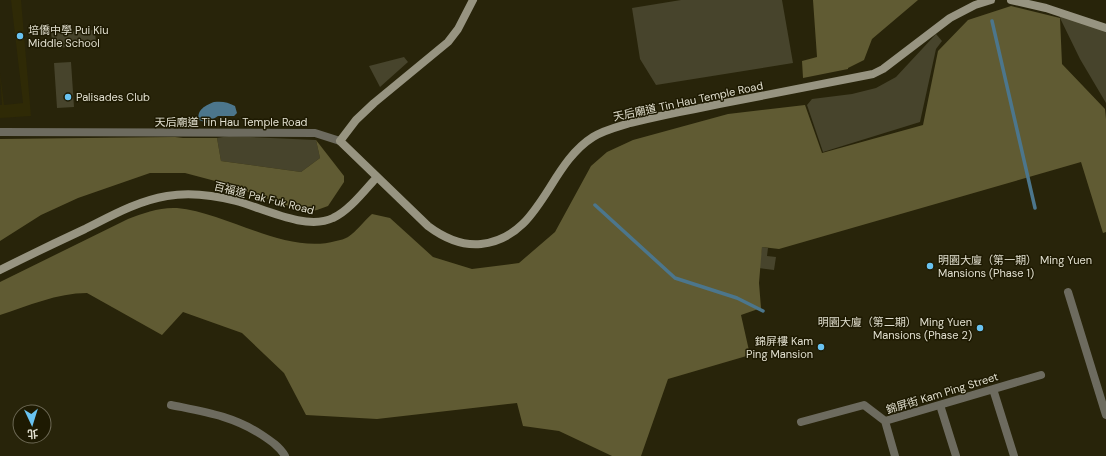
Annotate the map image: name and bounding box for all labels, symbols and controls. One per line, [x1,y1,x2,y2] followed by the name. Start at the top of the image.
[28,23,109,50] place label: 培僑中學 Pui Kiu Middle School
[15,31,25,41] marker: 培僑中學 Pui Kiu Middle School
[612,78,764,124] street label: 天后廟道 Tin Hau Temple Road
[76,90,150,104] place label: Palisades Club
[63,92,73,102] marker: Palisades Club
[154,115,308,129] street label: 天后廟道 Tin Hau Temple Road
[212,179,316,217] street label: 百福道 Pak Fuk Road
[938,253,1092,280] place label: 明園大廈（第一期） Ming Yuen Mansions (Phase 1)
[925,261,935,271] marker: 明園大廈（第一期） Ming Yuen Mansions (Phase 1)
[818,315,972,342] place label: 明園大廈（第二期） Ming Yuen Mansions (Phase 2)
[975,323,985,333] marker: 明園大廈（第二期） Ming Yuen Mansions (Phase 2)
[746,334,813,361] place label: 錦屏樓 Kam Ping Mansion
[816,342,826,352] marker: 錦屏樓 Kam Ping Mansion
[884,369,1000,417] street label: 錦屏街 Kam Ping Street
[12,404,52,444] north arrow
[27,427,39,441] text: 北

